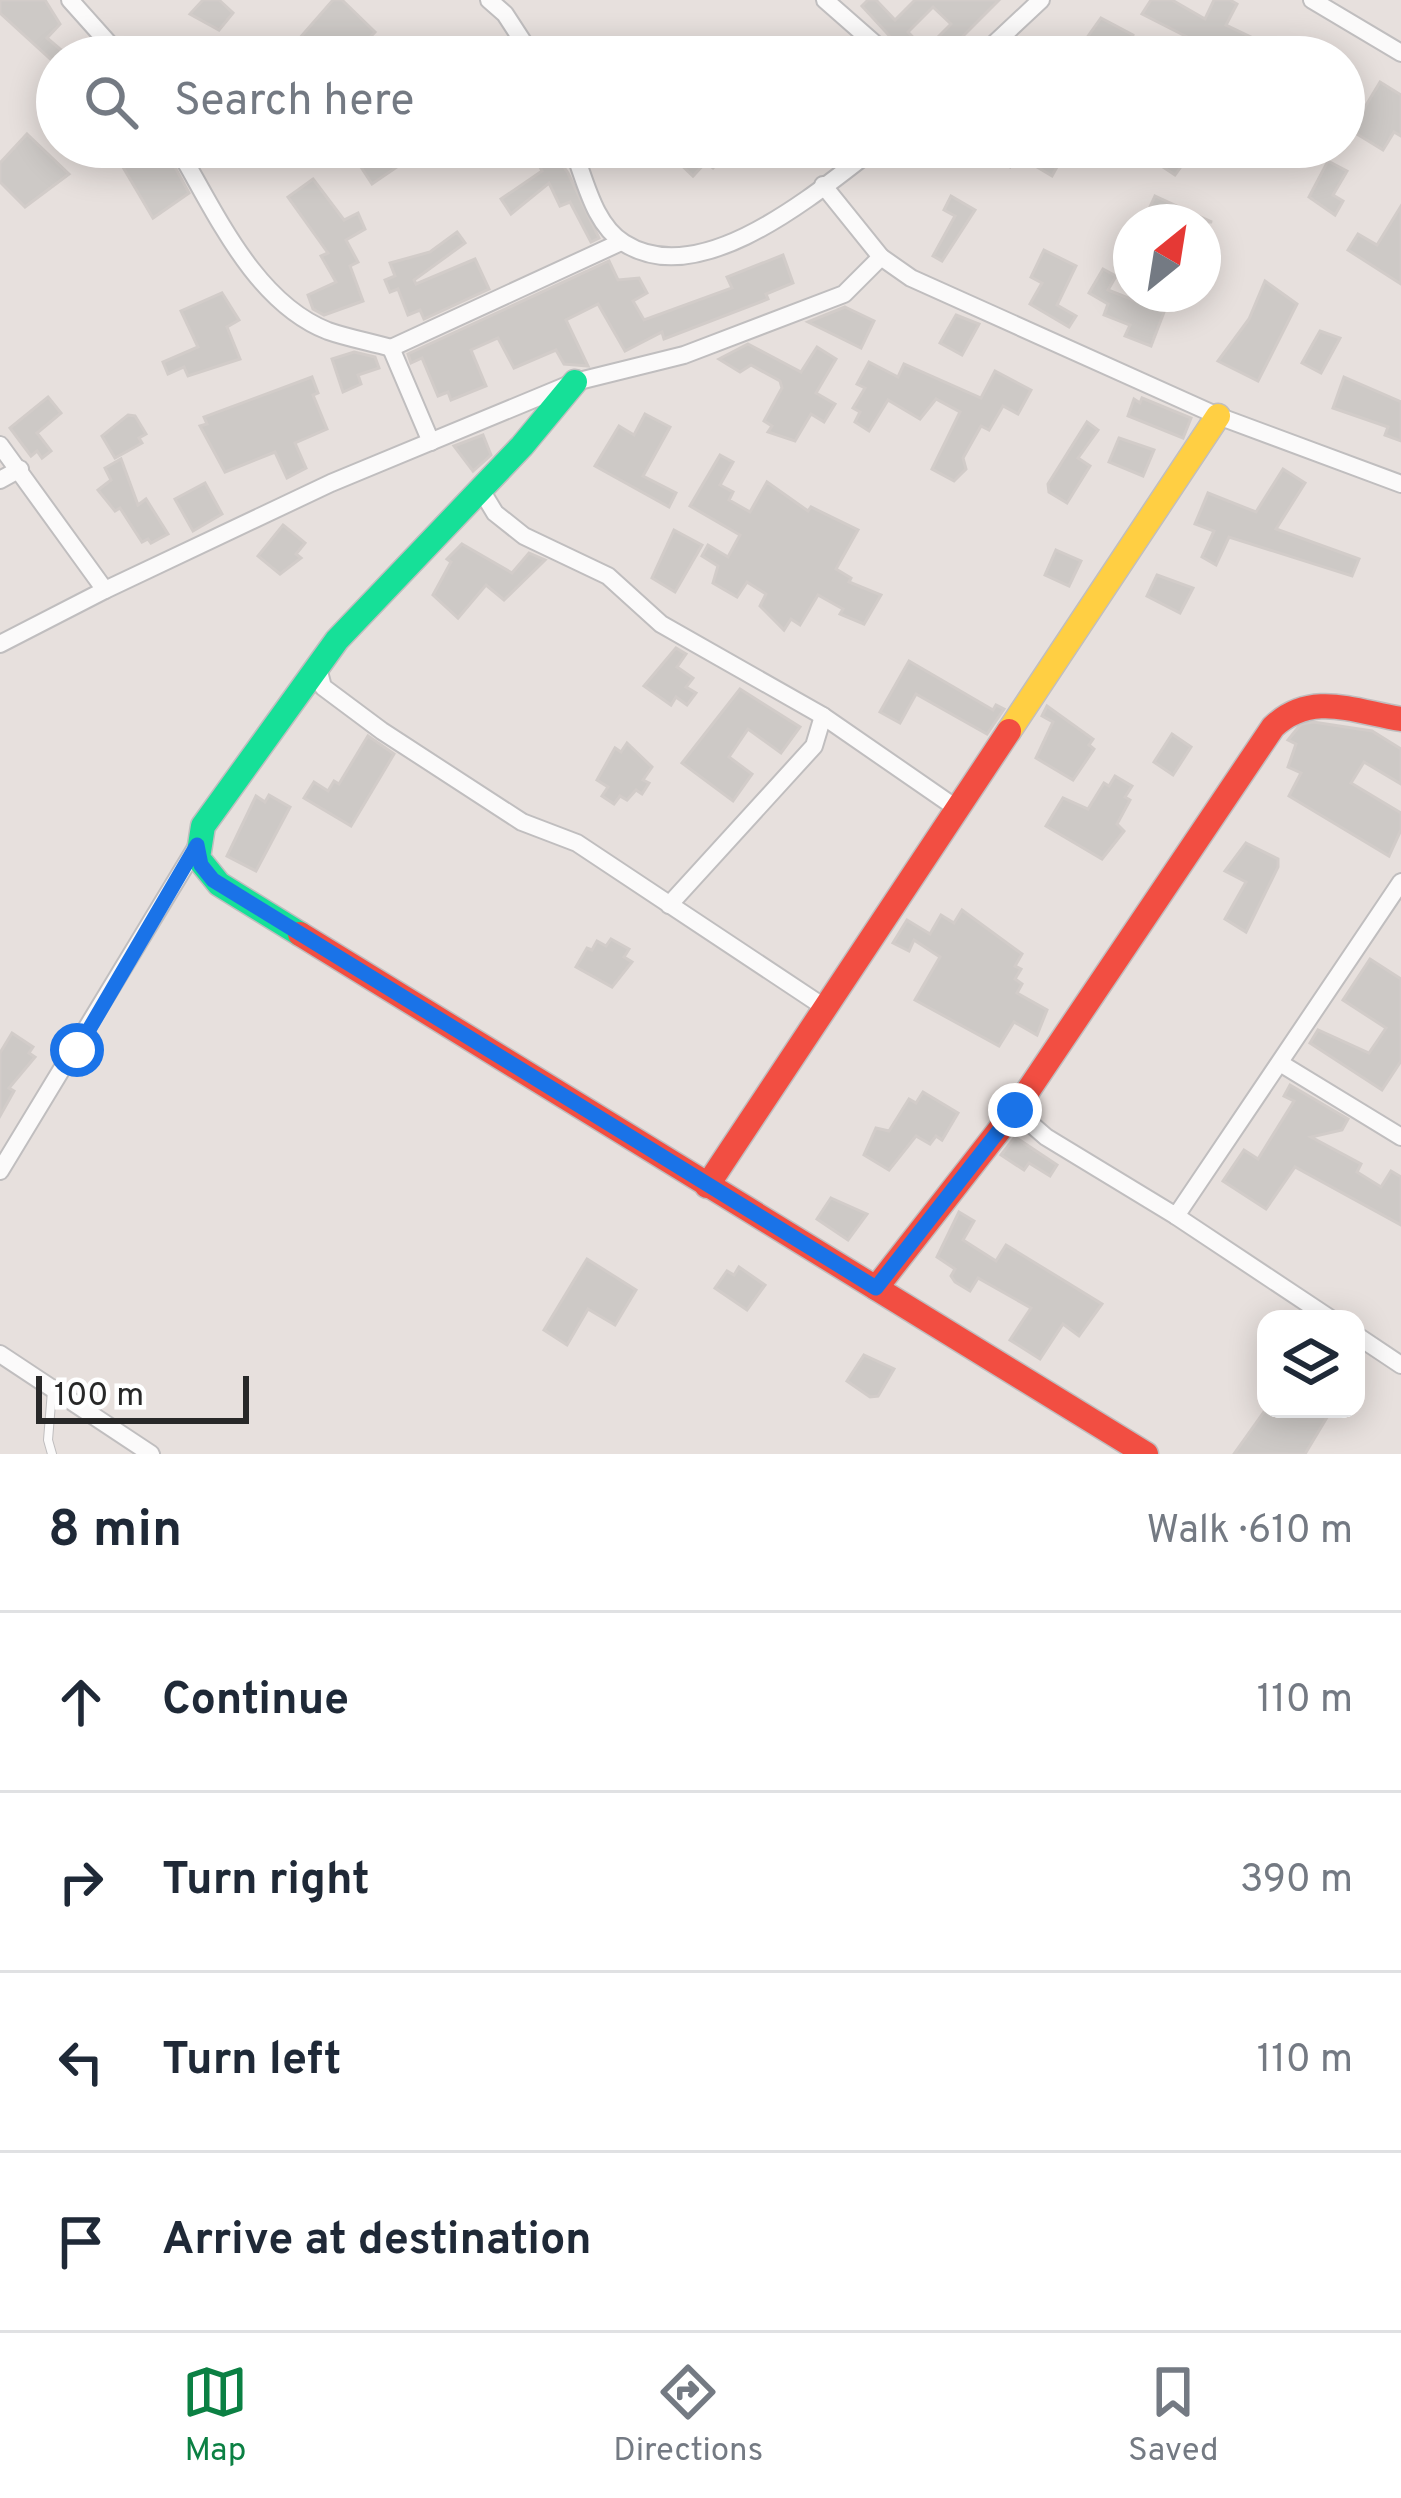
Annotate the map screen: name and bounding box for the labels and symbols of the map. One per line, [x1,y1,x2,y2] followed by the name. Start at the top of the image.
[1113,204,1221,312] north arrow
[50,1023,104,1077] route start
[988,1083,1042,1137] route end
[36,1370,249,1423] scale bar

